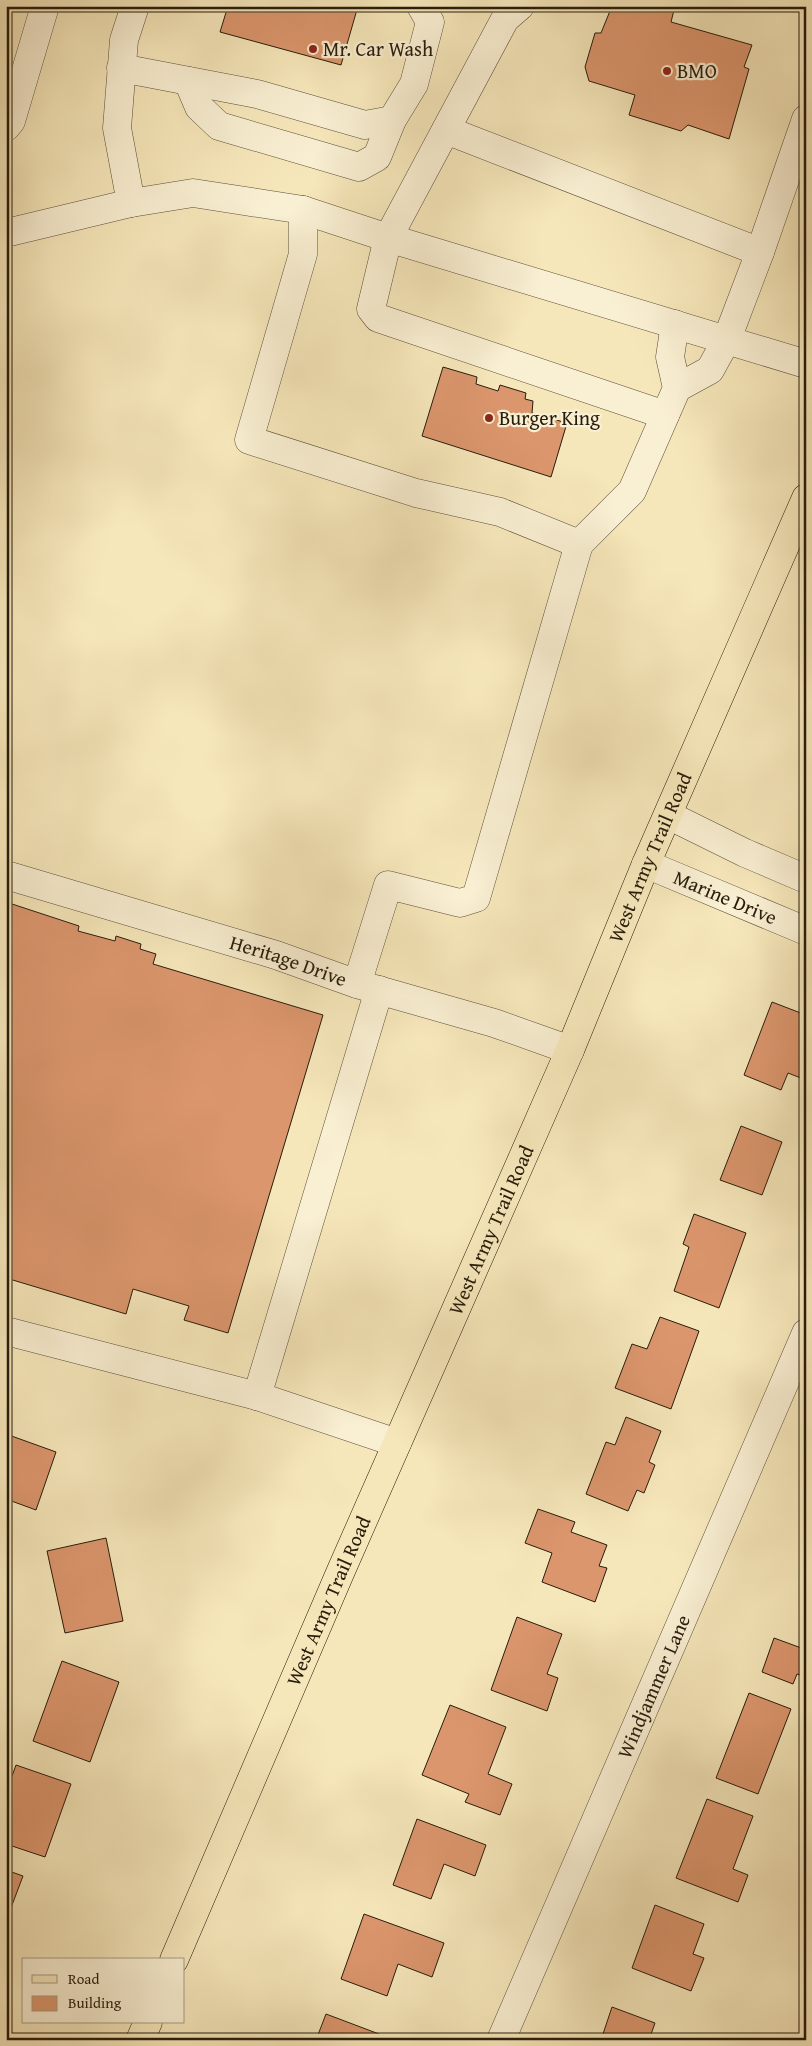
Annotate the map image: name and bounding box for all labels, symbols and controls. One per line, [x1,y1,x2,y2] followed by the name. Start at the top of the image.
[323,34,433,63] place label: Mr. Car Wash
[307,43,319,55] marker: Mr. Car Wash
[677,56,717,85] place label: BMO
[661,65,673,77] marker: BMO
[499,403,600,432] place label: Burger King
[483,412,495,424] marker: Burger King
[601,767,699,947] street label: West Army Trail Road
[669,862,782,931] street label: Marine Drive
[227,927,351,993] street label: Heritage Drive
[440,1140,541,1319] street label: West Army Trail Road
[278,1511,378,1690] street label: West Army Trail Road
[609,1610,697,1763] street label: Windjammer Lane
[22,1958,185,2024] legend
[68,1968,99,1989] text: Road
[68,1992,122,2013] text: Building

